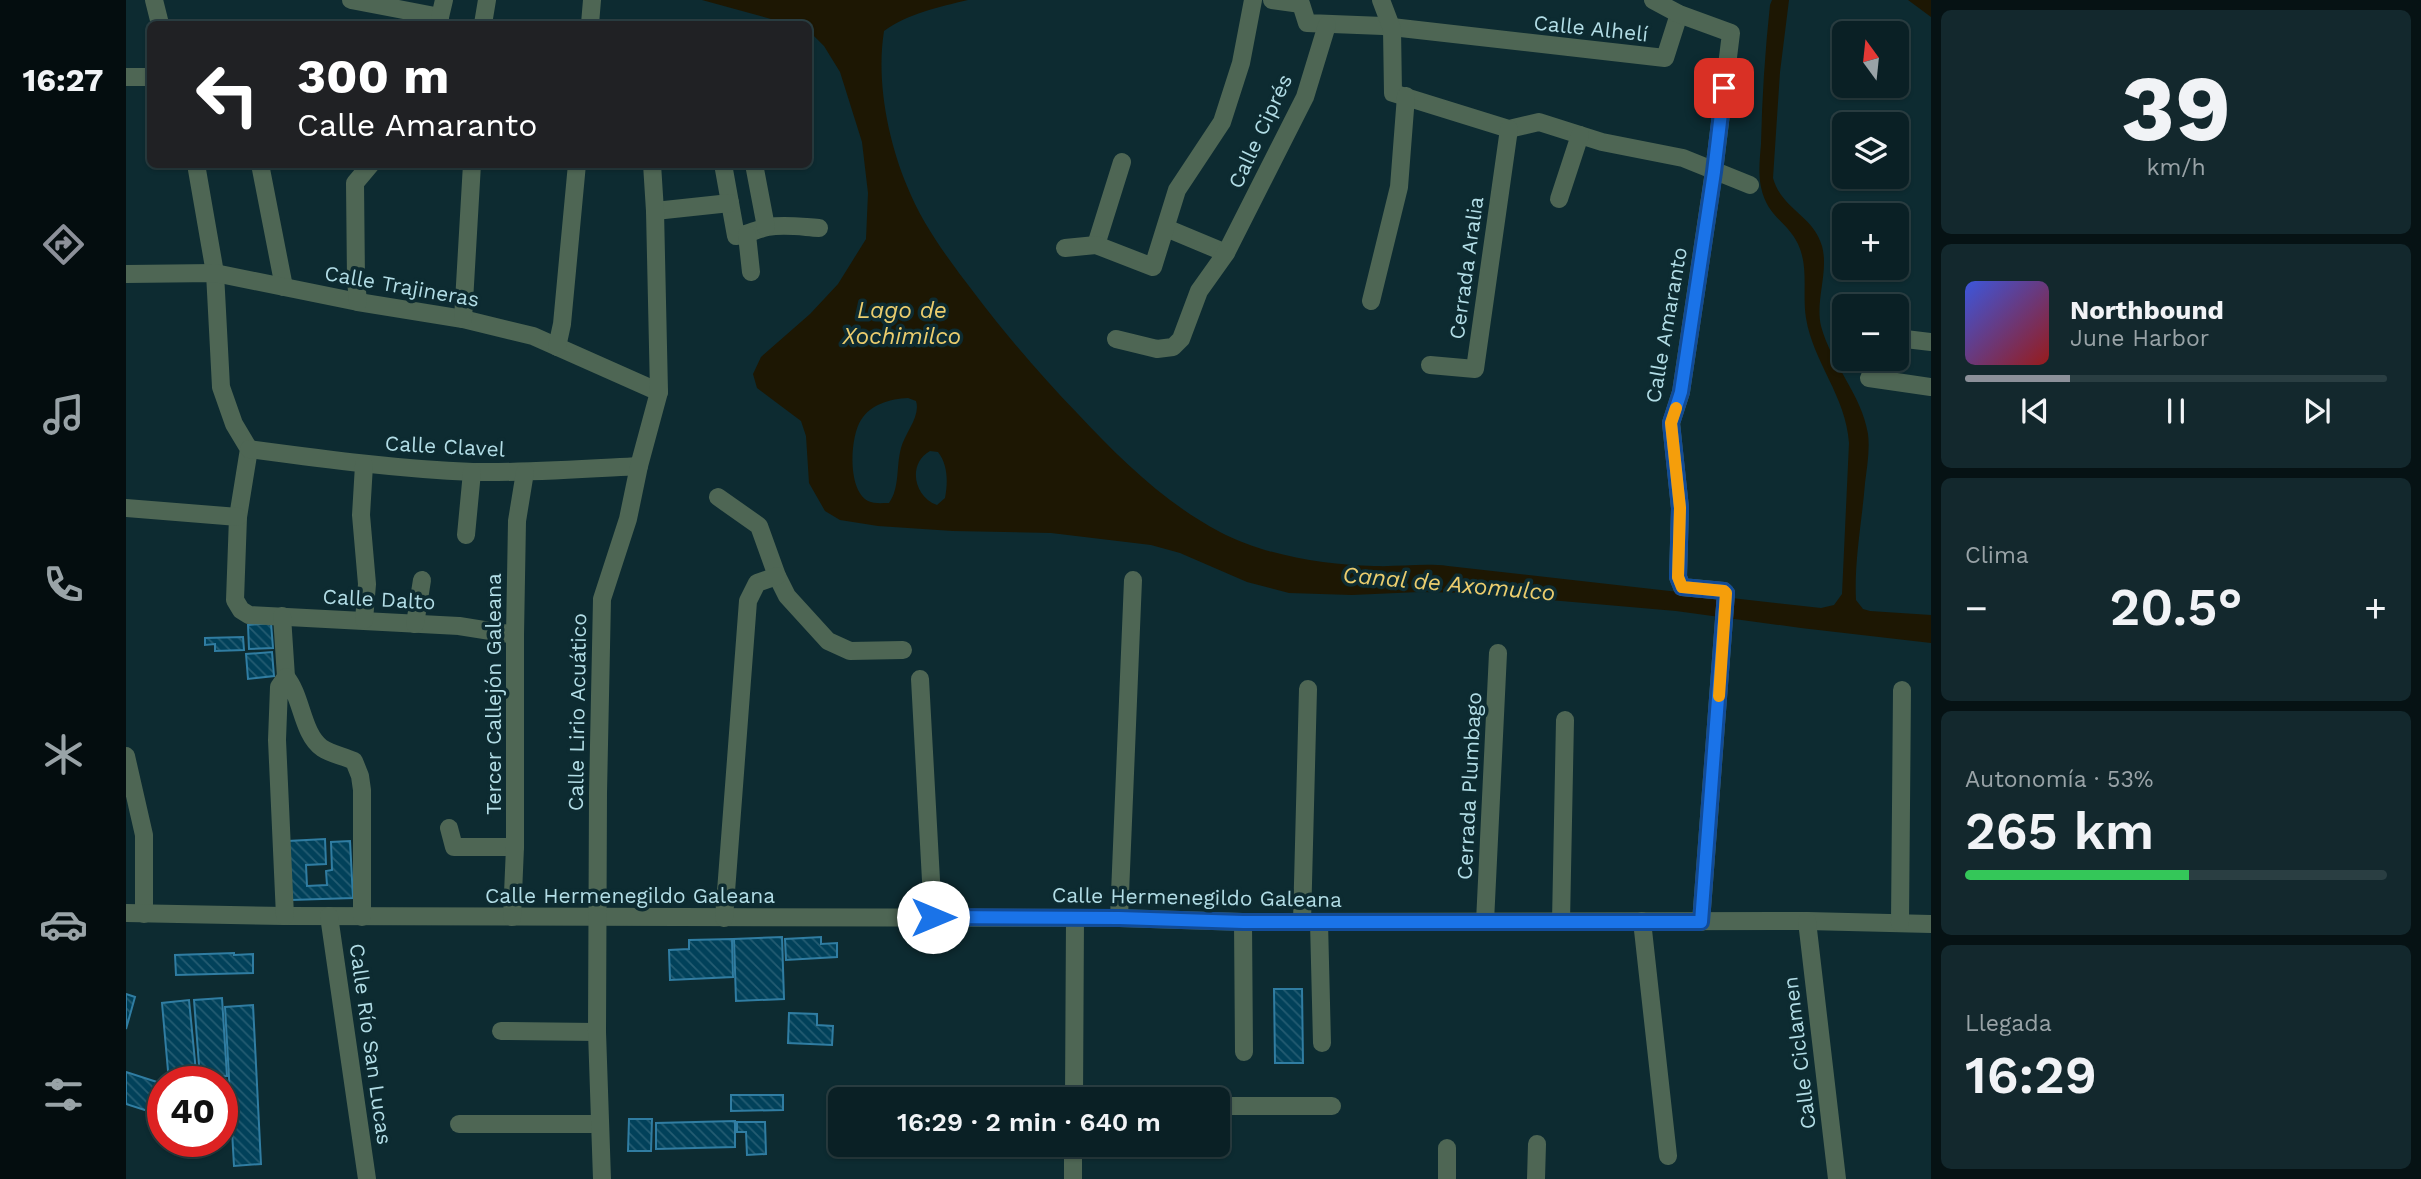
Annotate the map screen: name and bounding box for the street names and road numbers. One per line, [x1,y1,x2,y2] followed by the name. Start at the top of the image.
[1533,10,1650,46] street label: Calle Alhelí
[1223,70,1297,192] street label: Calle Ciprés
[1444,195,1488,341] street label: Cerrada Aralia
[1640,245,1692,405] street label: Calle Amaranto
[323,260,481,312] street label: Calle Trajineras
[384,430,506,462] street label: Calle Clavel
[481,573,506,815] street label: Tercer Callejón Galeana
[322,584,436,614] street label: Calle Dalto
[563,613,591,811] street label: Calle Lirio Acuático
[1452,691,1486,881] street label: Cerrada Plumbago
[1052,882,1342,912] street label: Calle Hermenegildo Galeana
[485,883,775,908] street label: Calle Hermenegildo Galeana
[344,942,398,1146] street label: Calle Río San Lucas
[1777,975,1821,1131] street label: Calle Ciclamen

